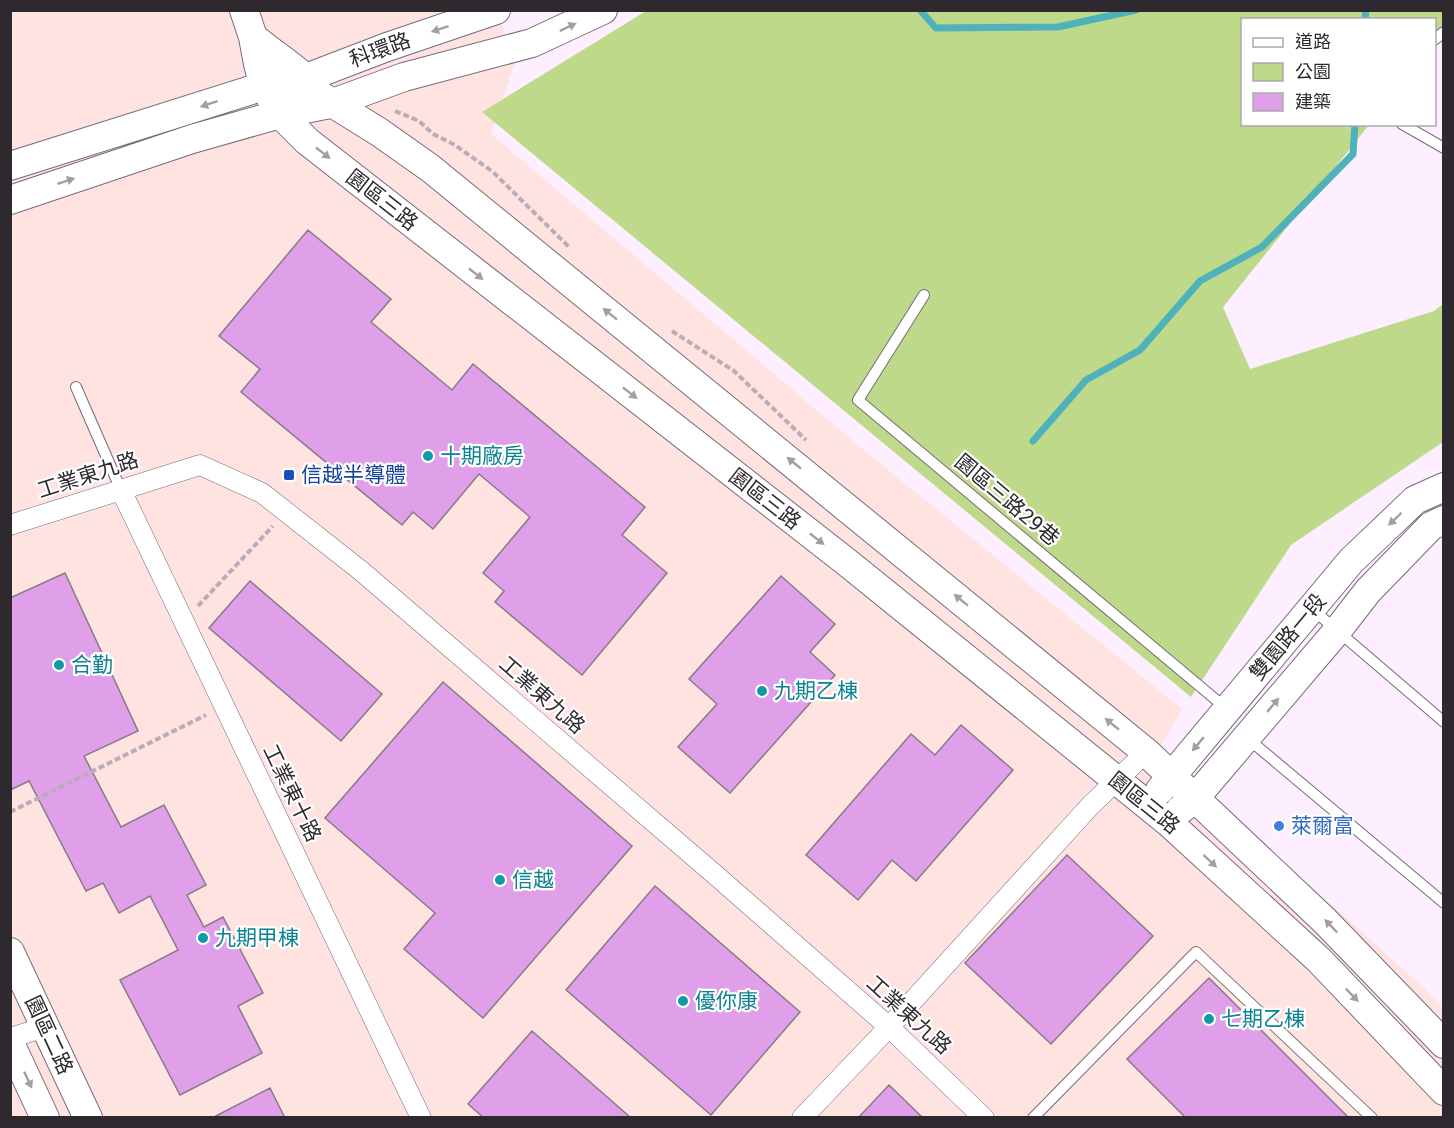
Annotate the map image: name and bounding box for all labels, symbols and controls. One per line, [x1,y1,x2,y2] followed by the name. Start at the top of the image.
[1241,18,1436,126] legend
[559,22,576,31] one-way arrow
[431,25,449,34] one-way arrow
[346,28,414,72] street label: 科環路
[1295,31,1331,52] text: 道路
[1295,61,1331,82] text: 公園
[1295,91,1331,112] text: 建築
[200,100,218,109] one-way arrow
[315,147,330,159] one-way arrow
[342,165,422,235] street label: 園區三路
[57,176,75,185] one-way arrow
[468,267,484,280] one-way arrow
[603,308,618,321] one-way arrow
[622,387,638,400] one-way arrow
[440,444,524,468] place label: 十期廠房
[34,447,142,503] street label: 工業東九路
[421,449,435,463] marker: 十期廠房
[950,449,1064,551] street label: 園區三路29巷
[786,457,802,470] one-way arrow
[301,463,406,487] place label: 信越半導體
[725,464,805,534] street label: 園區三路
[282,468,296,482] marker: 信越半導體
[1389,511,1403,525] one-way arrow
[809,533,824,545] one-way arrow
[1245,589,1331,685] street label: 雙園路一段
[953,594,969,607] one-way arrow
[495,652,589,738] street label: 工業東九路
[71,653,113,677] place label: 合勤
[52,658,66,672] marker: 合勤
[774,679,858,703] place label: 九期乙棟
[755,684,769,698] marker: 九期乙棟
[1267,697,1280,713] one-way arrow
[1104,718,1119,731] one-way arrow
[1191,736,1204,752] one-way arrow
[258,741,326,845] street label: 工業東十路
[1104,767,1184,839] street label: 園區三路
[1291,814,1354,838] place label: 萊爾富
[1272,819,1286,833] marker: 萊爾富
[1203,854,1218,868] one-way arrow
[512,868,554,892] place label: 信越
[493,873,507,887] marker: 信越
[1324,920,1338,934] one-way arrow
[215,926,299,950] place label: 九期甲棟
[196,931,210,945] marker: 九期甲棟
[862,971,956,1059] street label: 工業東九路
[1345,987,1359,1002] one-way arrow
[695,989,758,1013] place label: 優你康
[20,992,78,1078] street label: 園區二路
[676,994,690,1008] marker: 優你康
[1221,1007,1305,1031] place label: 七期乙棟
[1202,1012,1216,1026] marker: 七期乙棟
[23,1072,32,1089] one-way arrow

